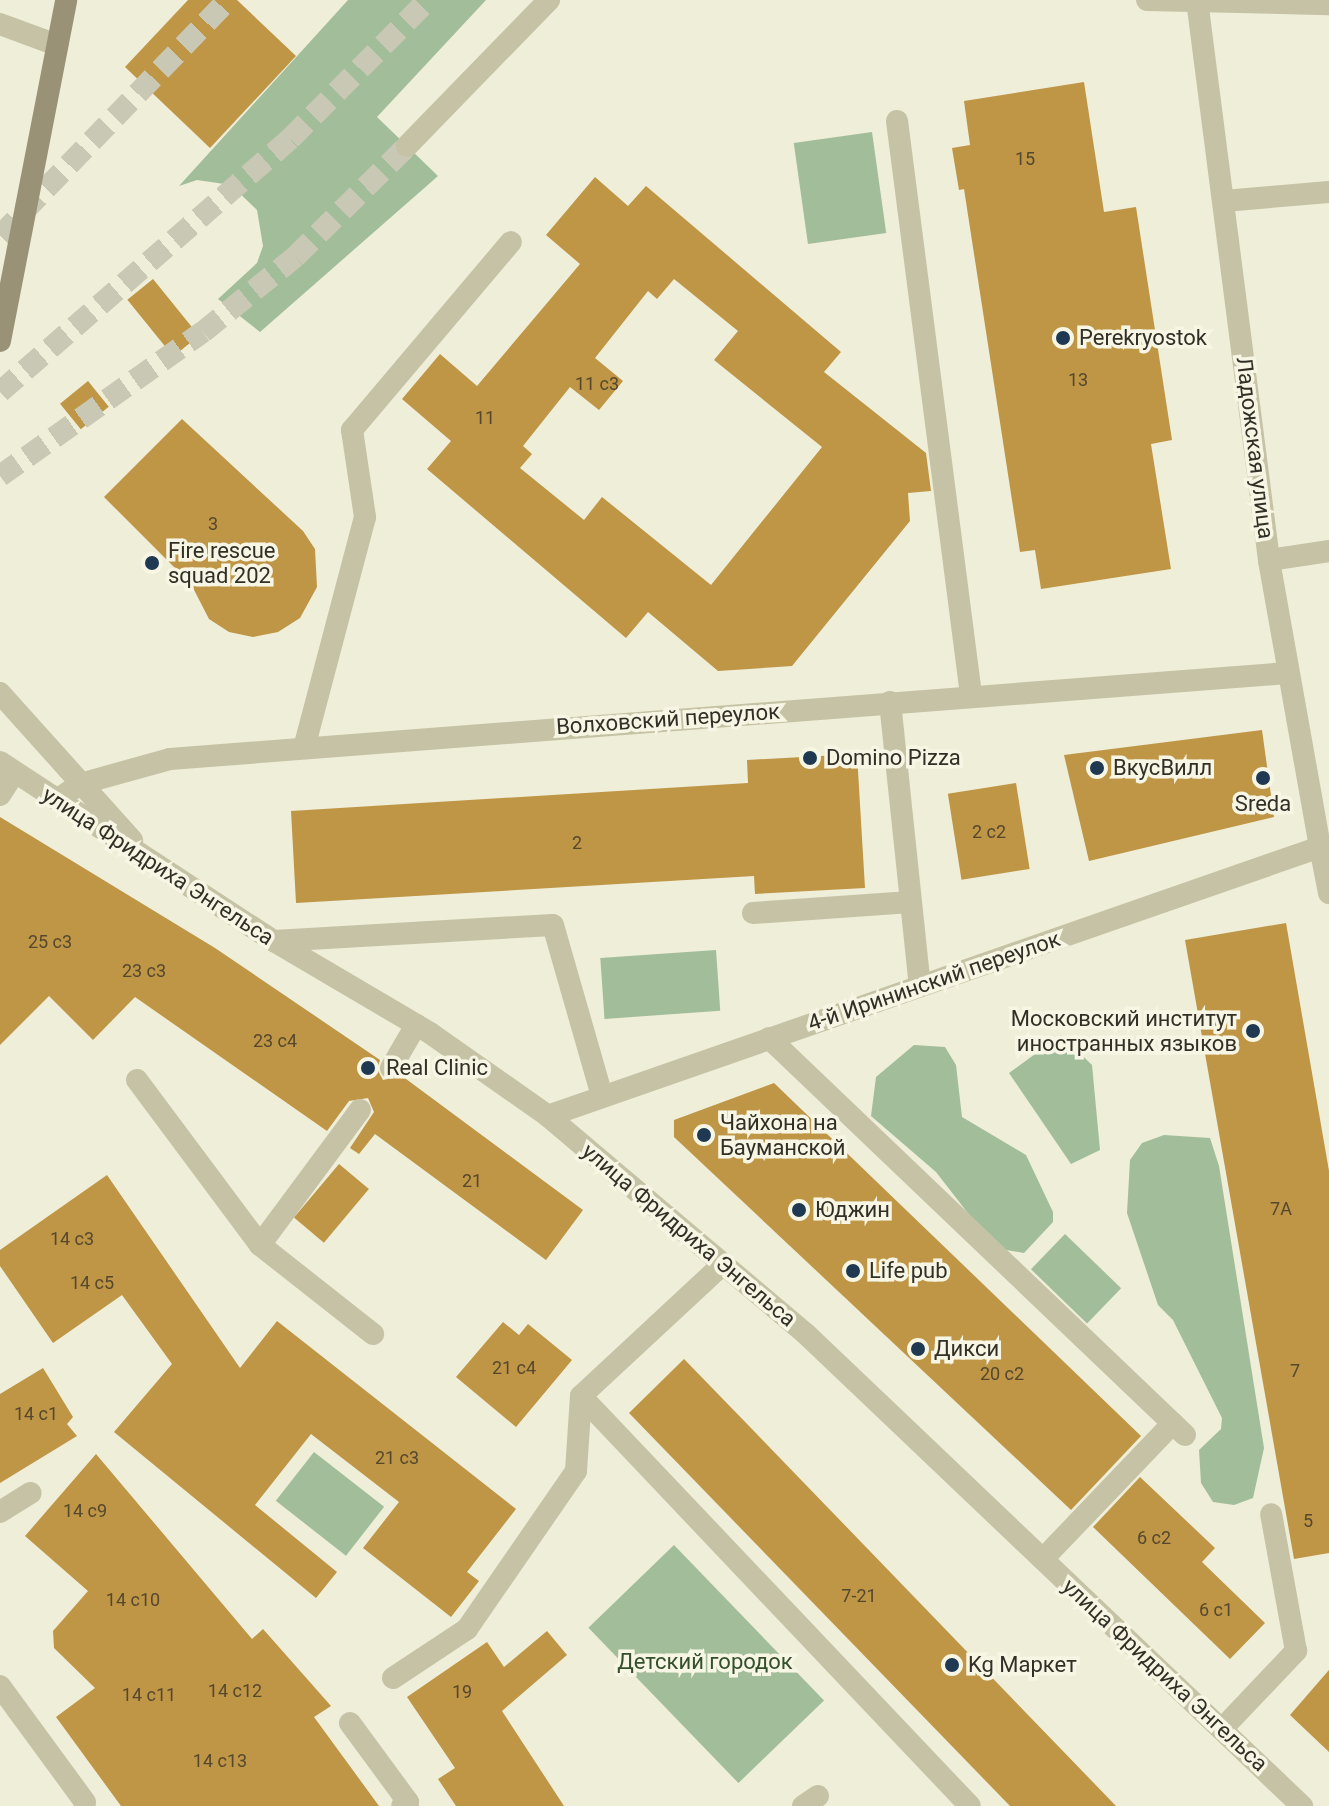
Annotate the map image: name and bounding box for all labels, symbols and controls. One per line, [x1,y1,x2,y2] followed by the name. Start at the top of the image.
[1015,148,1035,170] house number: 15
[1079,325,1207,351] place label: Perekryostok
[1054,329,1072,347] marker: Perekryostok
[1231,356,1279,540] street label: Ладожская улица
[1068,369,1088,391] house number: 13
[575,373,619,395] house number: 11 с3
[475,407,495,429] house number: 11
[208,513,218,535] house number: 3
[168,537,275,588] place label: Fire rescue squad 202
[143,554,161,572] marker: Fire rescue squad 202
[555,698,781,740] street label: Волховский переулок
[826,745,961,771] place label: Domino Pizza
[801,749,819,767] marker: Domino Pizza
[1113,755,1212,781] place label: ВкусВилл
[1088,759,1106,777] marker: ВкусВилл
[1254,769,1272,787] marker: Sreda
[37,781,279,951] street label: улица Фридриха Энгельса
[1235,791,1291,817] place label: Sreda
[972,821,1006,843] house number: 2 с2
[572,832,582,854] house number: 2
[804,925,1064,1037] street label: 4-й Ирининский переулок
[28,931,72,953] house number: 25 с3
[122,960,166,982] house number: 23 с3
[1011,1005,1237,1056] place label: Московский институт иностранных языков
[1244,1022,1262,1040] marker: Московский институт иностранных языков
[253,1030,297,1052] house number: 23 с4
[386,1055,488,1081] place label: Real Clinic
[357,1057,379,1079] marker: Real Clinic
[720,1109,845,1160] place label: Чайхона на Бауманской
[695,1126,713,1144] marker: Чайхона на Бауманской
[577,1138,801,1332] street label: улица Фридриха Энгельса
[462,1170,482,1192] house number: 21
[815,1197,890,1223] place label: Юджин
[1270,1198,1292,1220] house number: 7А
[790,1201,808,1219] marker: Юджин
[50,1228,94,1250] house number: 14 с3
[869,1258,948,1284] place label: Life pub
[844,1262,862,1280] marker: Life pub
[70,1272,114,1294] house number: 14 с5
[934,1336,999,1362] place label: Дикси
[909,1340,927,1358] marker: Дикси
[492,1357,536,1379] house number: 21 с4
[1290,1360,1300,1382] house number: 7
[980,1363,1024,1385] house number: 20 с2
[14,1403,58,1425] house number: 14 с1
[375,1447,419,1469] house number: 21 с3
[63,1500,107,1522] house number: 14 с9
[1303,1510,1313,1532] house number: 5
[1137,1527,1171,1549] house number: 6 с2
[1057,1573,1273,1777] street label: улица Фридриха Энгельса
[841,1585,877,1607] house number: 7-21
[106,1589,160,1611] house number: 14 с10
[1199,1599,1233,1621] house number: 6 с1
[617,1649,793,1675] park label: Детский городок
[968,1652,1077,1678] place label: Kg Маркет
[943,1656,961,1674] marker: Kg Маркет
[208,1680,262,1702] house number: 14 с12
[452,1681,472,1703] house number: 19
[122,1684,176,1706] house number: 14 с11
[193,1750,247,1772] house number: 14 с13

